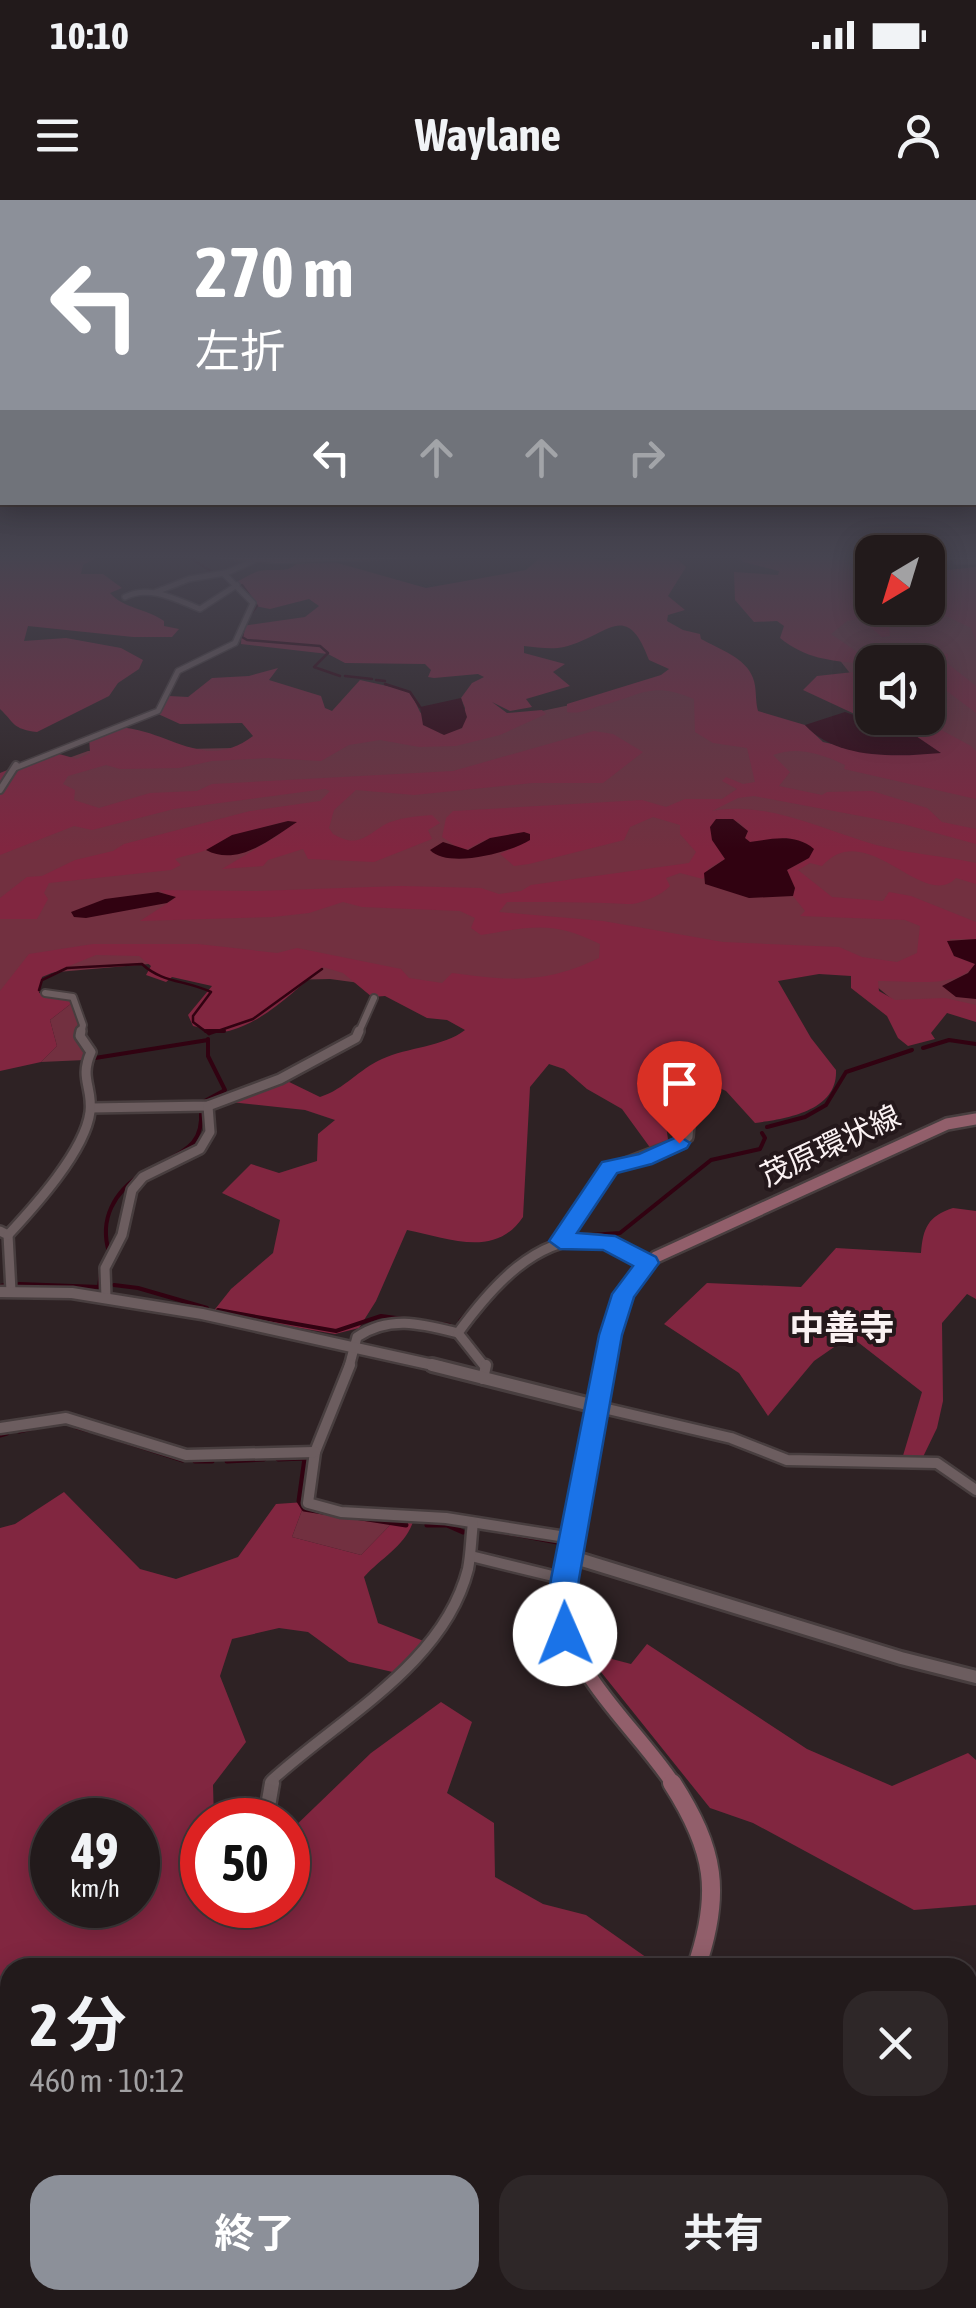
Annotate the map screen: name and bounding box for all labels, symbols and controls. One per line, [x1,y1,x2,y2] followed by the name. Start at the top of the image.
[50,14,129,57] text: 10:10
[30,108,85,163] icon: menu
[891,108,946,163] icon: person
[415,109,561,161] text: Waylane
[195,232,354,312] text: 270 m
[30,240,160,370] icon: left
[195,325,285,377] text: 左折
[304,430,359,485] icon: left
[409,430,464,485] icon: ahead
[514,430,569,485] icon: ahead
[619,430,674,485] icon: right
[855,535,945,625] north arrow
[855,535,945,735] map controls
[855,645,945,735] button: sound
[637,1041,722,1144] pin
[652,1056,707,1111] icon: arrive
[755,1098,905,1192] street label: 茂原環状線
[789,1307,895,1347] district label: 中善寺
[513,1582,617,1686] position arrow
[180,1798,310,1928] speed limit sign: 50
[71,1822,118,1880] text: 49
[70,1874,120,1902] text: km/h
[30,1990,126,2059] text: 2 分
[843,1991,948,2096] button: close
[30,2062,185,2099] text: 460 m · 10:12
[30,2175,479,2290] button: 終了
[499,2175,948,2290] button: 共有

